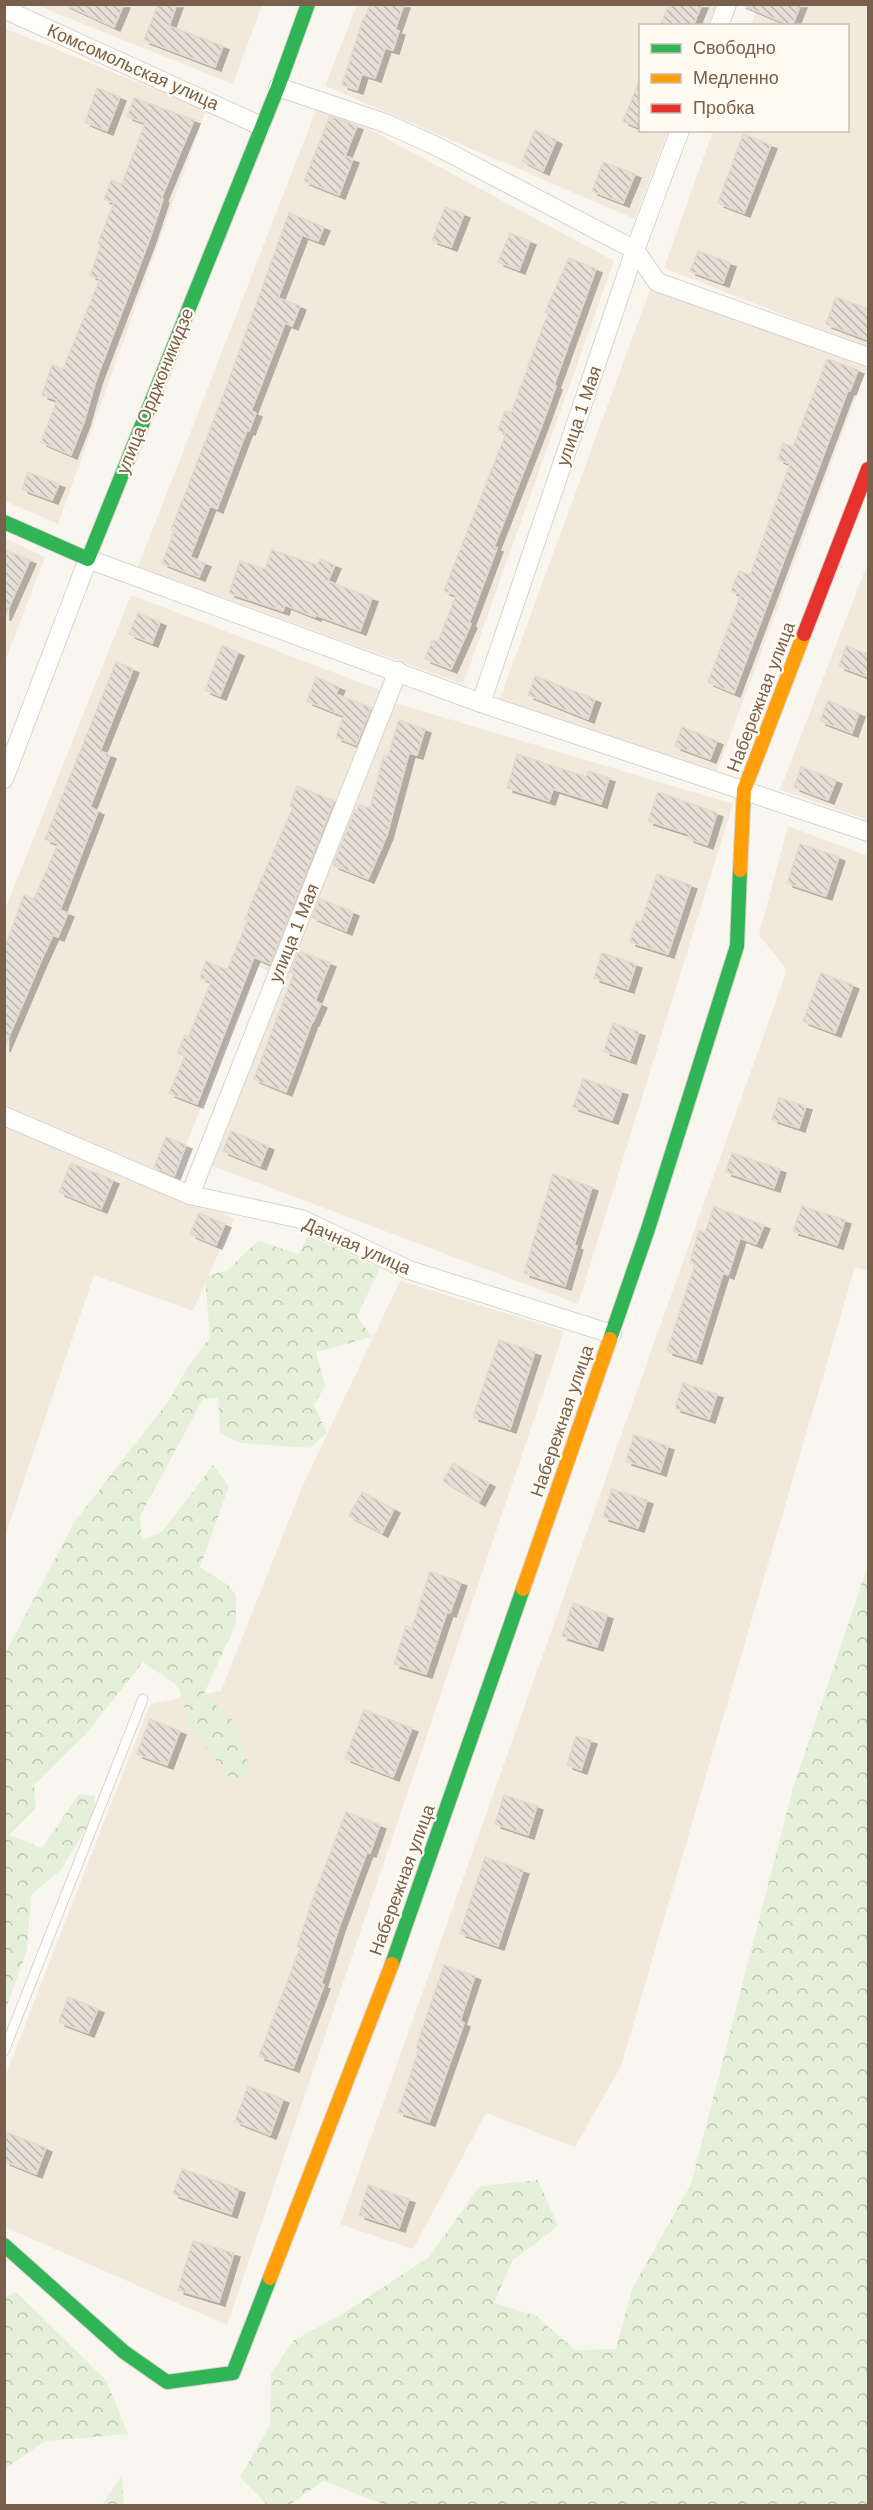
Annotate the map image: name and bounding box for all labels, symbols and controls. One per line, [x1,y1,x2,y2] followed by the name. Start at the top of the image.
[44,20,223,114] street label: Комсомольская улица
[639,24,849,132] legend
[693,38,776,58] text: Свободно
[693,68,779,88] text: Медленно
[693,98,756,118] text: Пробка
[113,305,197,477] street label: улица Орджоникидзе
[553,363,605,469] street label: улица 1 Мая
[723,618,799,775] street label: Набережная улица
[265,881,323,985] street label: улица 1 Мая
[300,1213,415,1279] street label: Дачная улица
[527,1342,598,1500] street label: Набережная улица
[365,1801,439,1958] street label: Набережная улица

